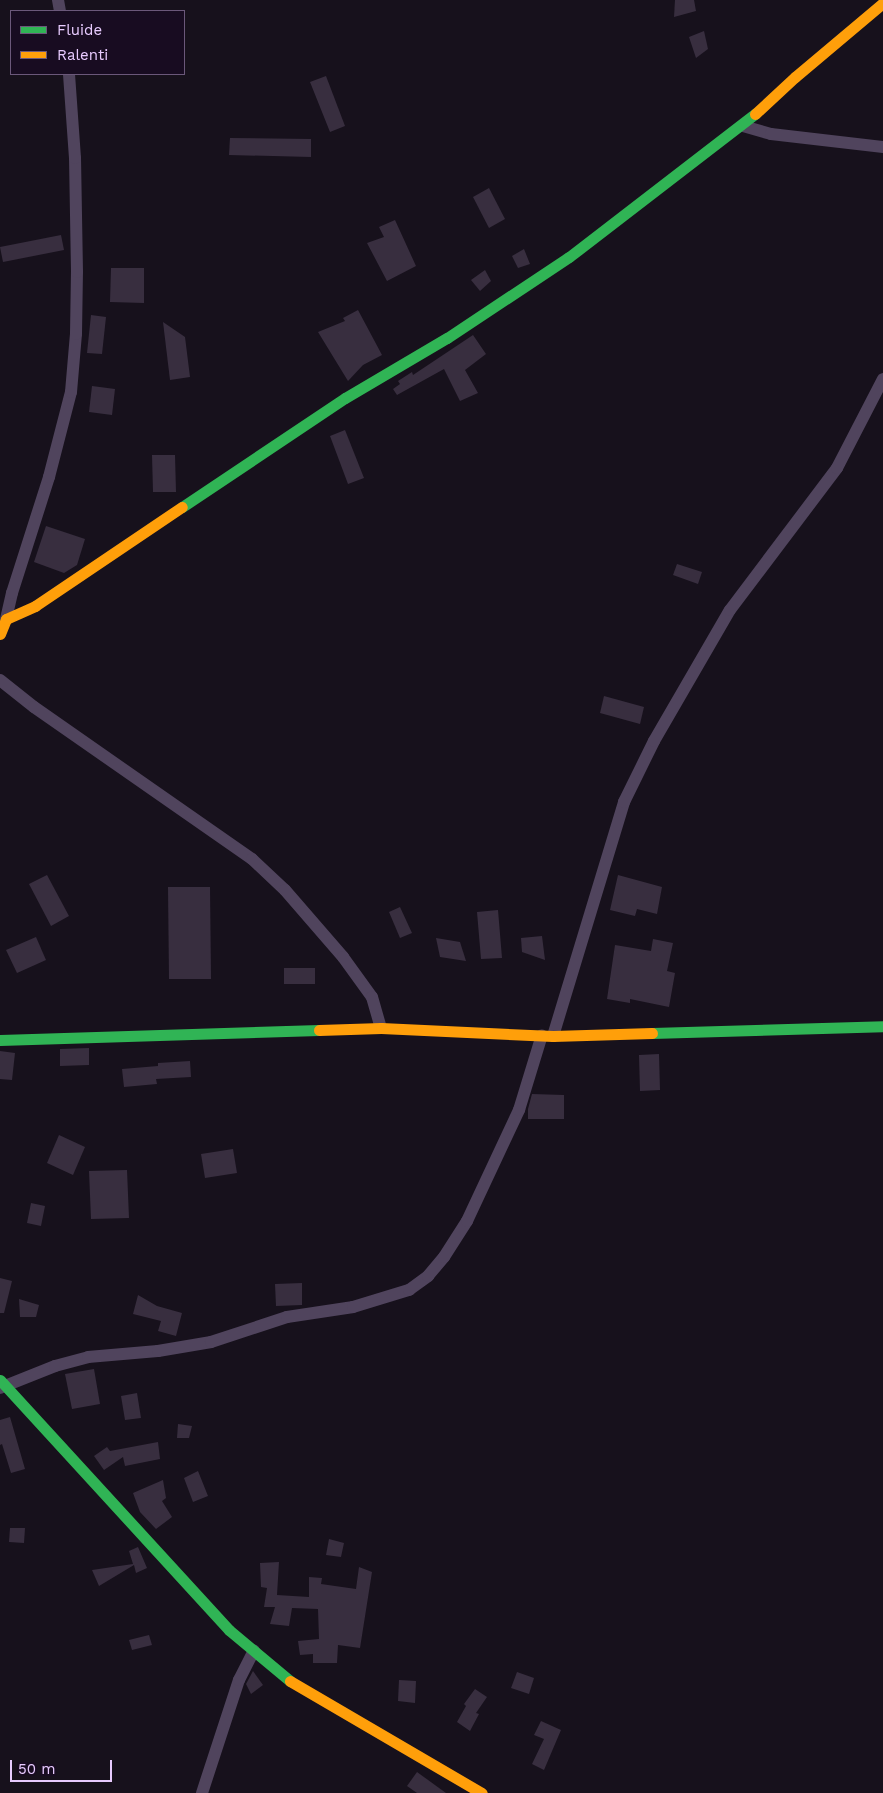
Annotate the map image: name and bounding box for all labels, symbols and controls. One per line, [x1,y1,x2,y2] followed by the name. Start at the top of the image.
[10,10,185,75] legend
[57,21,102,39] text: Fluide
[57,46,108,64] text: Ralenti
[12,1750,115,1782] scale bar
[18,1760,55,1778] text: 50 m

